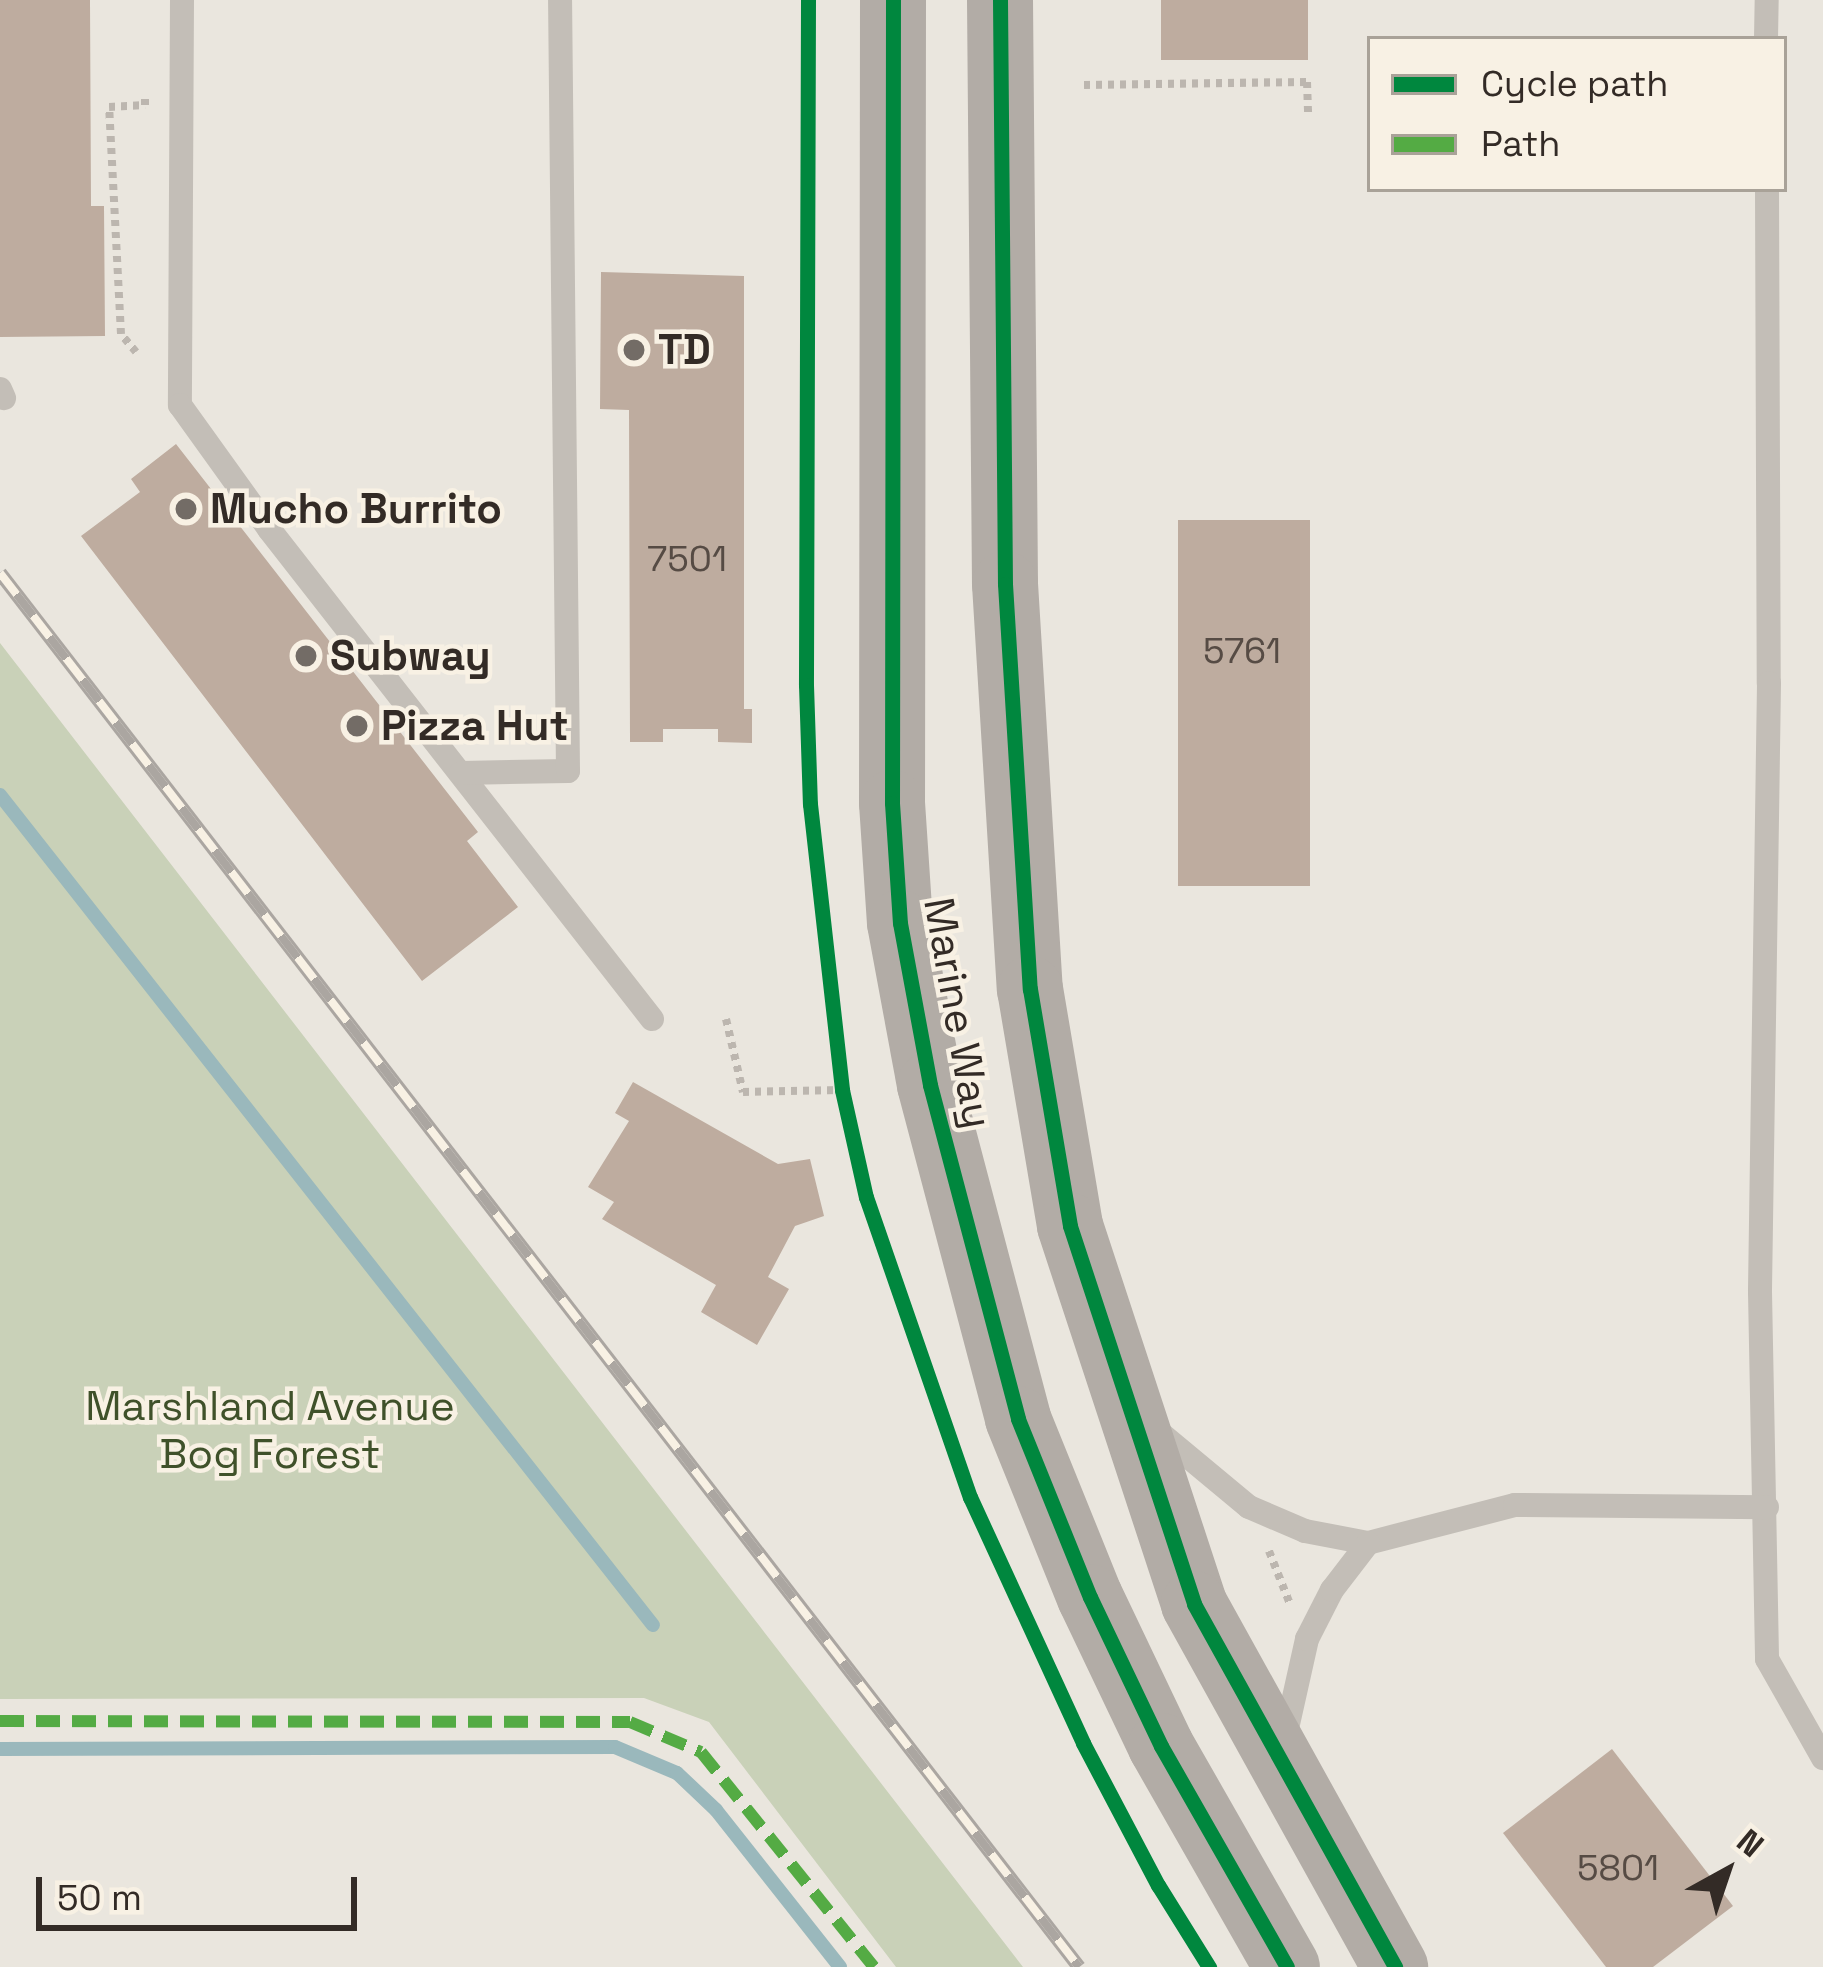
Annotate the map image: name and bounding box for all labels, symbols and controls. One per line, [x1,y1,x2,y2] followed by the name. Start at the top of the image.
[1367,36,1787,192] legend
[1481,61,1668,107] text: Cycle path
[1481,121,1560,167] text: Path
[658,325,711,375] place label: TD
[621,337,647,363] marker: TD
[210,484,502,534] place label: Mucho Burrito
[173,496,199,522] marker: Mucho Burrito
[647,538,727,582] house number: 7501
[1203,630,1281,674] house number: 5761
[330,631,491,681] place label: Subway
[293,643,319,669] marker: Subway
[381,701,569,751] place label: Pizza Hut
[344,713,370,739] marker: Pizza Hut
[913,894,1003,1132] street label: Marine Way
[85,1381,455,1480] park label: Marshland Avenue Bog Forest
[1667,1811,1787,1931] north arrow
[1728,1820,1772,1867] text: N
[1577,1847,1659,1891] house number: 5801
[42,1853,363,1927] scale bar
[57,1875,142,1921] text: 50 m

